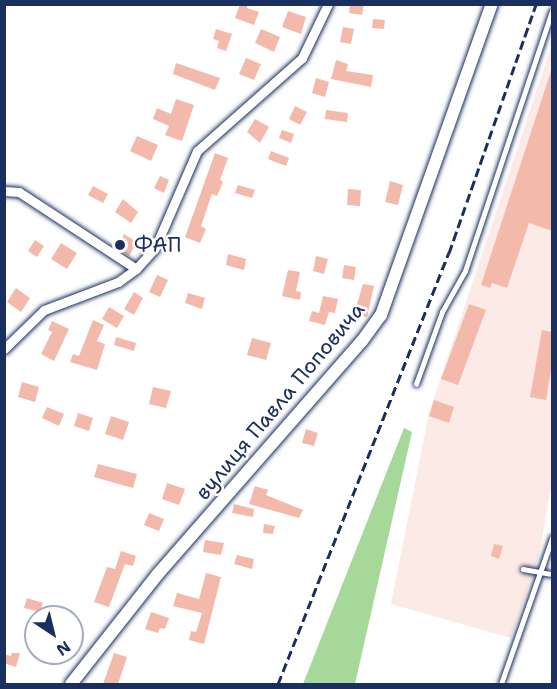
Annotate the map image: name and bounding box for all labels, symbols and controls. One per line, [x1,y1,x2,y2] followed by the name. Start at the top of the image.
[134,232,181,258] place label: ФАП
[111,236,129,254] marker: ФАП
[190,297,370,505] street label: вулиця Павла Поповича
[24,605,84,665] north arrow
[52,636,75,661] text: N

